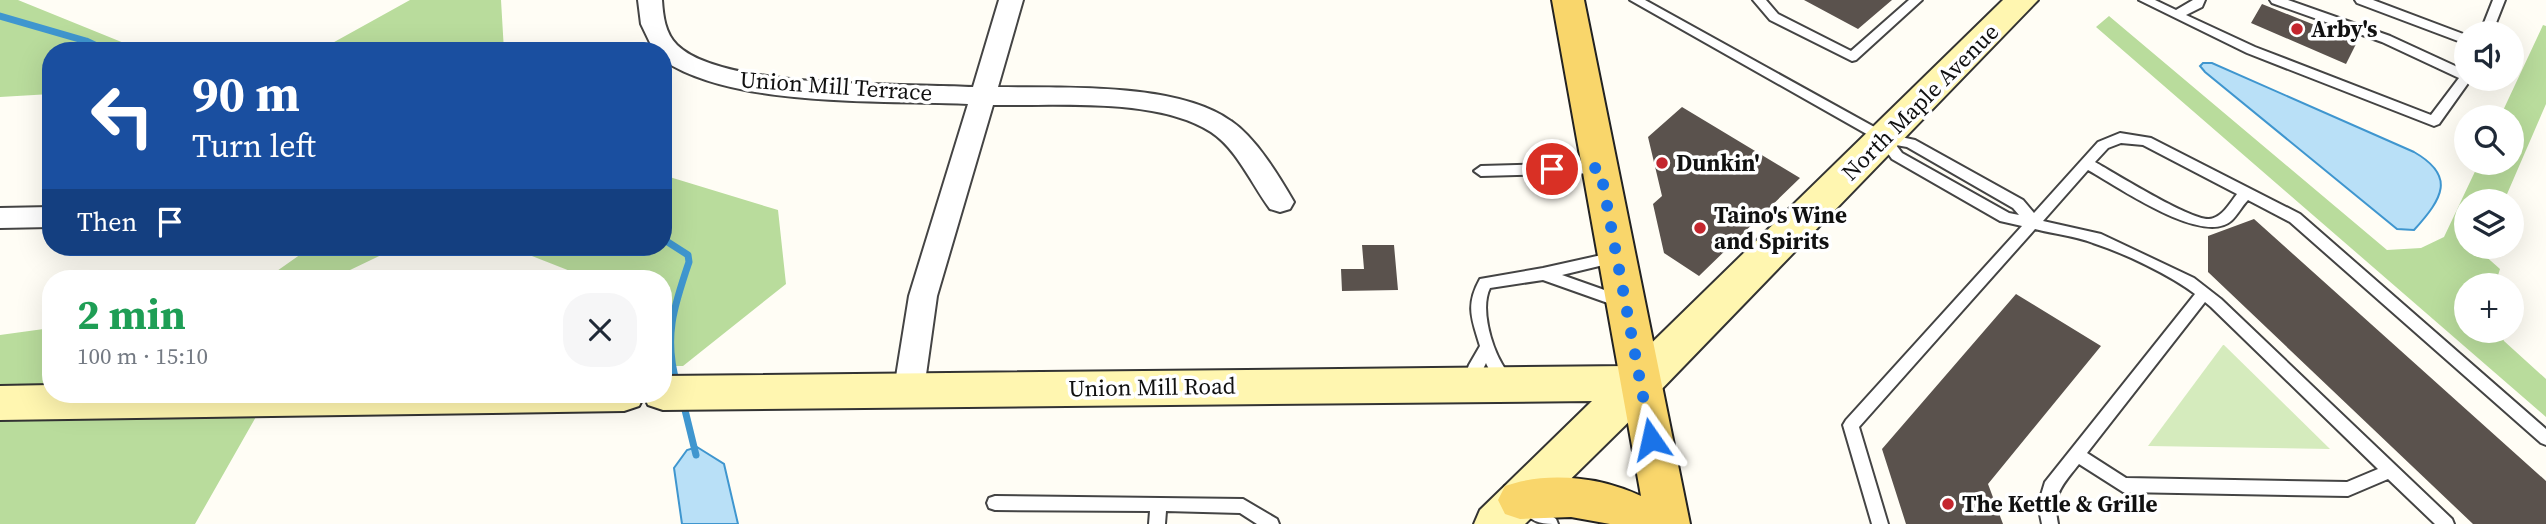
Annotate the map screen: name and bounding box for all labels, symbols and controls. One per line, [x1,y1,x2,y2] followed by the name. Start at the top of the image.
[2311,13,2377,45] place label: Arby's
[1834,16,2006,188] street label: North Maple Avenue
[2289,21,2305,37] marker: Arby's
[2454,21,2524,343] map controls
[2454,21,2524,91] button: sound
[192,60,300,127] text: 90 m
[739,63,933,109] street label: Union Mill Terrace
[77,70,168,161] icon: left
[2454,105,2524,175] button: search
[192,124,316,168] text: Turn left
[1522,139,1582,199] pin
[1676,147,1760,179] place label: Dunkin'
[1533,150,1571,188] icon: arrive
[1654,155,1670,171] marker: Dunkin'
[2454,189,2524,259] button: layers
[1714,199,1847,257] place label: Taino's Wine and Spirits
[151,203,189,241] icon: arrive
[77,204,137,240] text: Then
[1692,220,1708,236] marker: Taino's Wine and Spirits
[2454,273,2524,343] button: +
[77,285,186,343] text: 2 min
[563,293,637,367] button: close
[77,340,208,372] text: 100 m · 15:10
[1068,370,1236,404] street label: Union Mill Road
[1614,402,1688,476] position arrow
[1962,488,2158,520] place label: The Kettle & Grille
[1940,496,1956,512] marker: The Kettle & Grille

